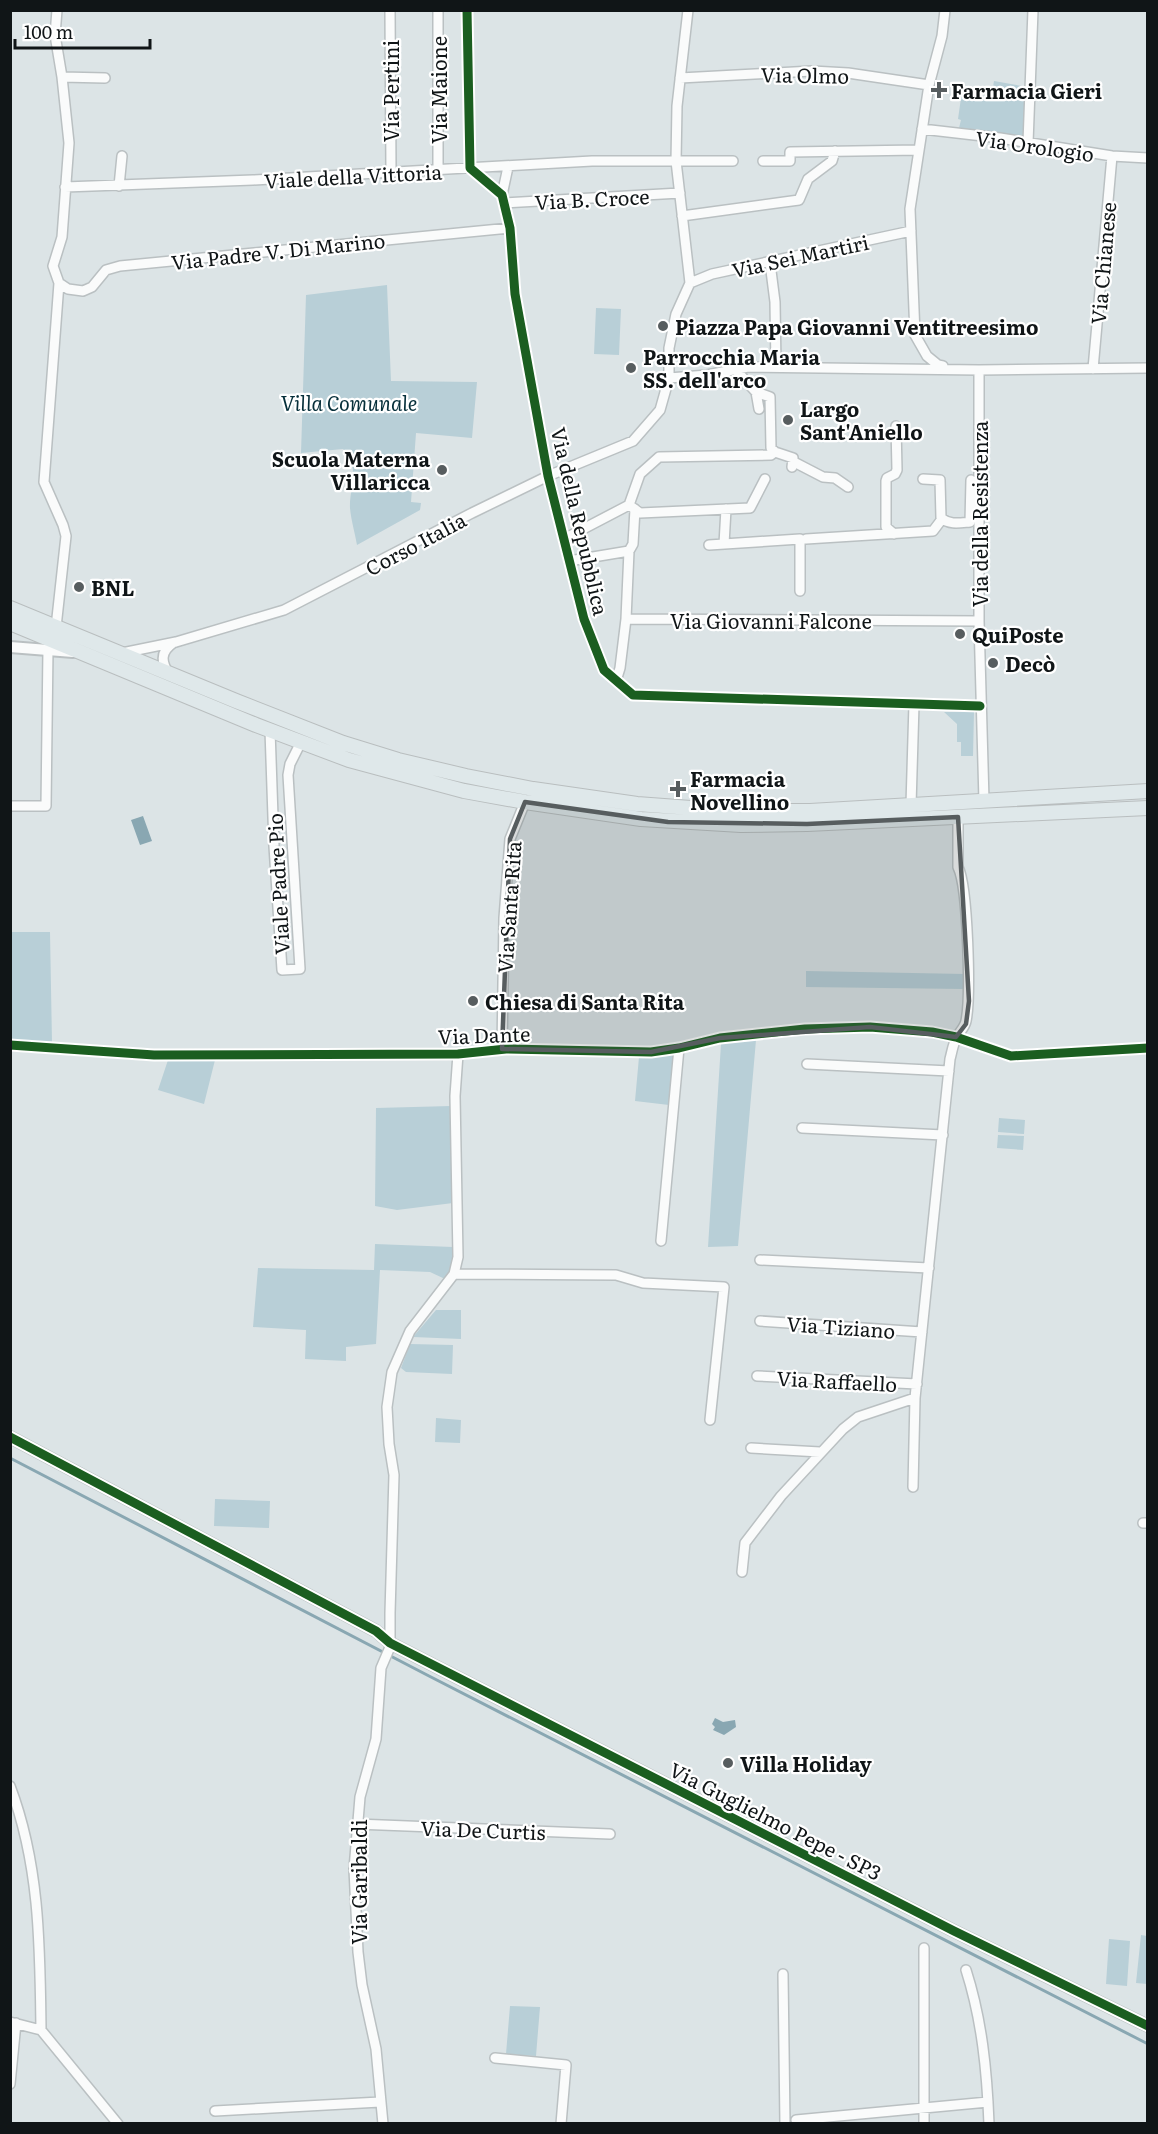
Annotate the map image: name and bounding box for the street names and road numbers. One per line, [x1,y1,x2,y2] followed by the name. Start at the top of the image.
[423,36,453,144] street label: Via Maione
[375,40,405,142] street label: Via Pertini
[760,58,850,90] street label: Via Olmo
[974,122,1096,168] street label: Via Orologio
[263,155,443,195] street label: Viale della Vittoria
[534,180,650,216] street label: Via B. Croce
[1082,201,1122,325] street label: Via Chianese
[170,224,386,276] street label: Via Padre V. Di Marino
[729,226,872,284] street label: Via Sei Martiri
[964,420,994,607] street label: Via della Resistenza
[545,424,617,618] street label: Via della Repubblica
[359,504,471,582] street label: Corso Italia
[670,605,872,635] street label: Via Giovanni Falcone
[258,812,296,956] street label: Viale Padre Pio
[488,840,528,974] street label: Via Santa Rita
[437,1017,531,1051] street label: Via Dante
[786,1307,896,1345] street label: Via Tiziano
[776,1362,898,1398] street label: Via Raffaello
[665,1753,887,1887] street label: Via Guglielmo Pepe - SP3
[420,1812,546,1846] street label: Via De Curtis
[343,1819,373,1945] street label: Via Garibaldi

